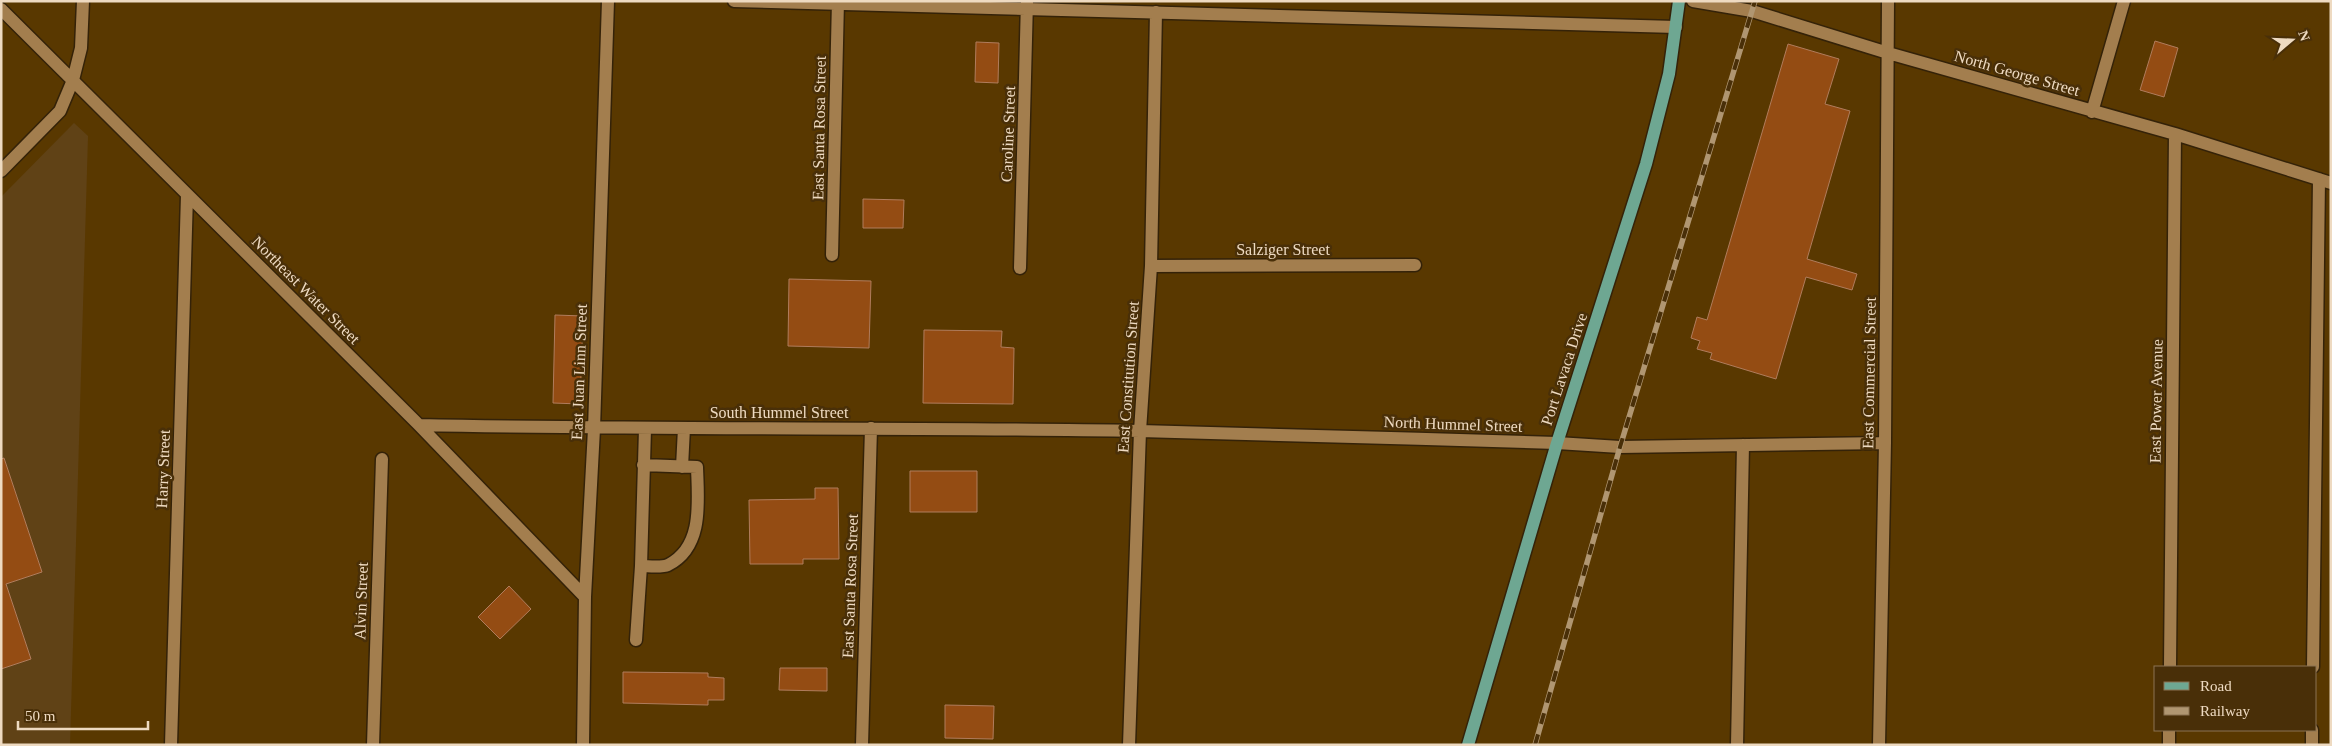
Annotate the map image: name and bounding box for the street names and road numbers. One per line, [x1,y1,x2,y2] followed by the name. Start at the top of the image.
[1952,47,2082,100] street label: North George Street
[809,55,829,200] street label: East Santa Rosa Street
[998,85,1018,182] street label: Caroline Street
[249,233,364,348] street label: Northeast Water Street
[1236,241,1330,259] street label: Salziger Street
[1859,296,1879,449] street label: East Commercial Street
[1114,300,1142,453] street label: East Constitution Street
[568,303,590,440] street label: East Juan Linn Street
[1538,311,1590,427] street label: Port Lavaca Drive
[2146,339,2166,463] street label: East Power Avenue
[710,404,849,421] street label: South Hummel Street
[1383,413,1523,435] street label: North Hummel Street
[153,429,174,509] street label: Harry Street
[839,513,861,658] street label: East Santa Rosa Street
[351,561,371,640] street label: Alvin Street

